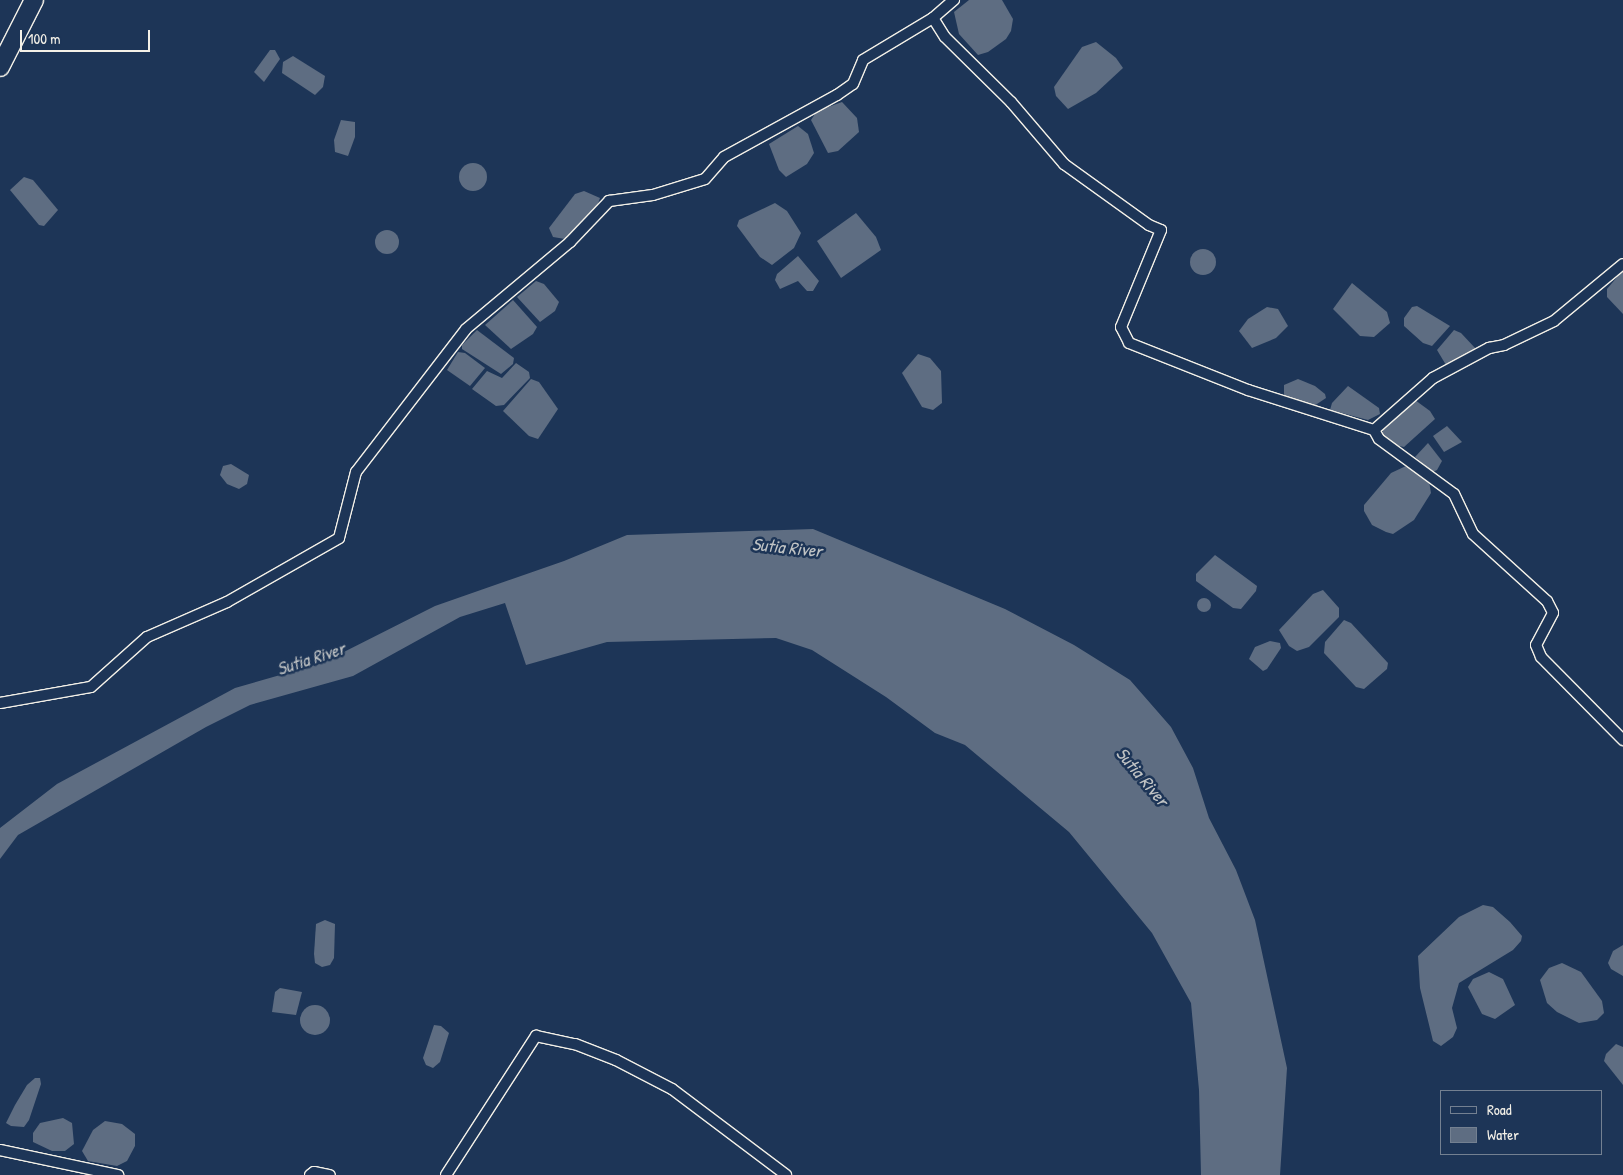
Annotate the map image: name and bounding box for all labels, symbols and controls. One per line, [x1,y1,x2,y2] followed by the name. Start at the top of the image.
[22,20,152,52] scale bar
[28,28,61,49] text: 100 m
[751,534,823,562] water label: Sutia River
[274,638,348,680] water label: Sutia River
[1111,743,1173,811] water label: Sutia River
[1440,1090,1603,1155] legend
[1487,1099,1512,1120] text: Road
[1487,1124,1519,1145] text: Water

